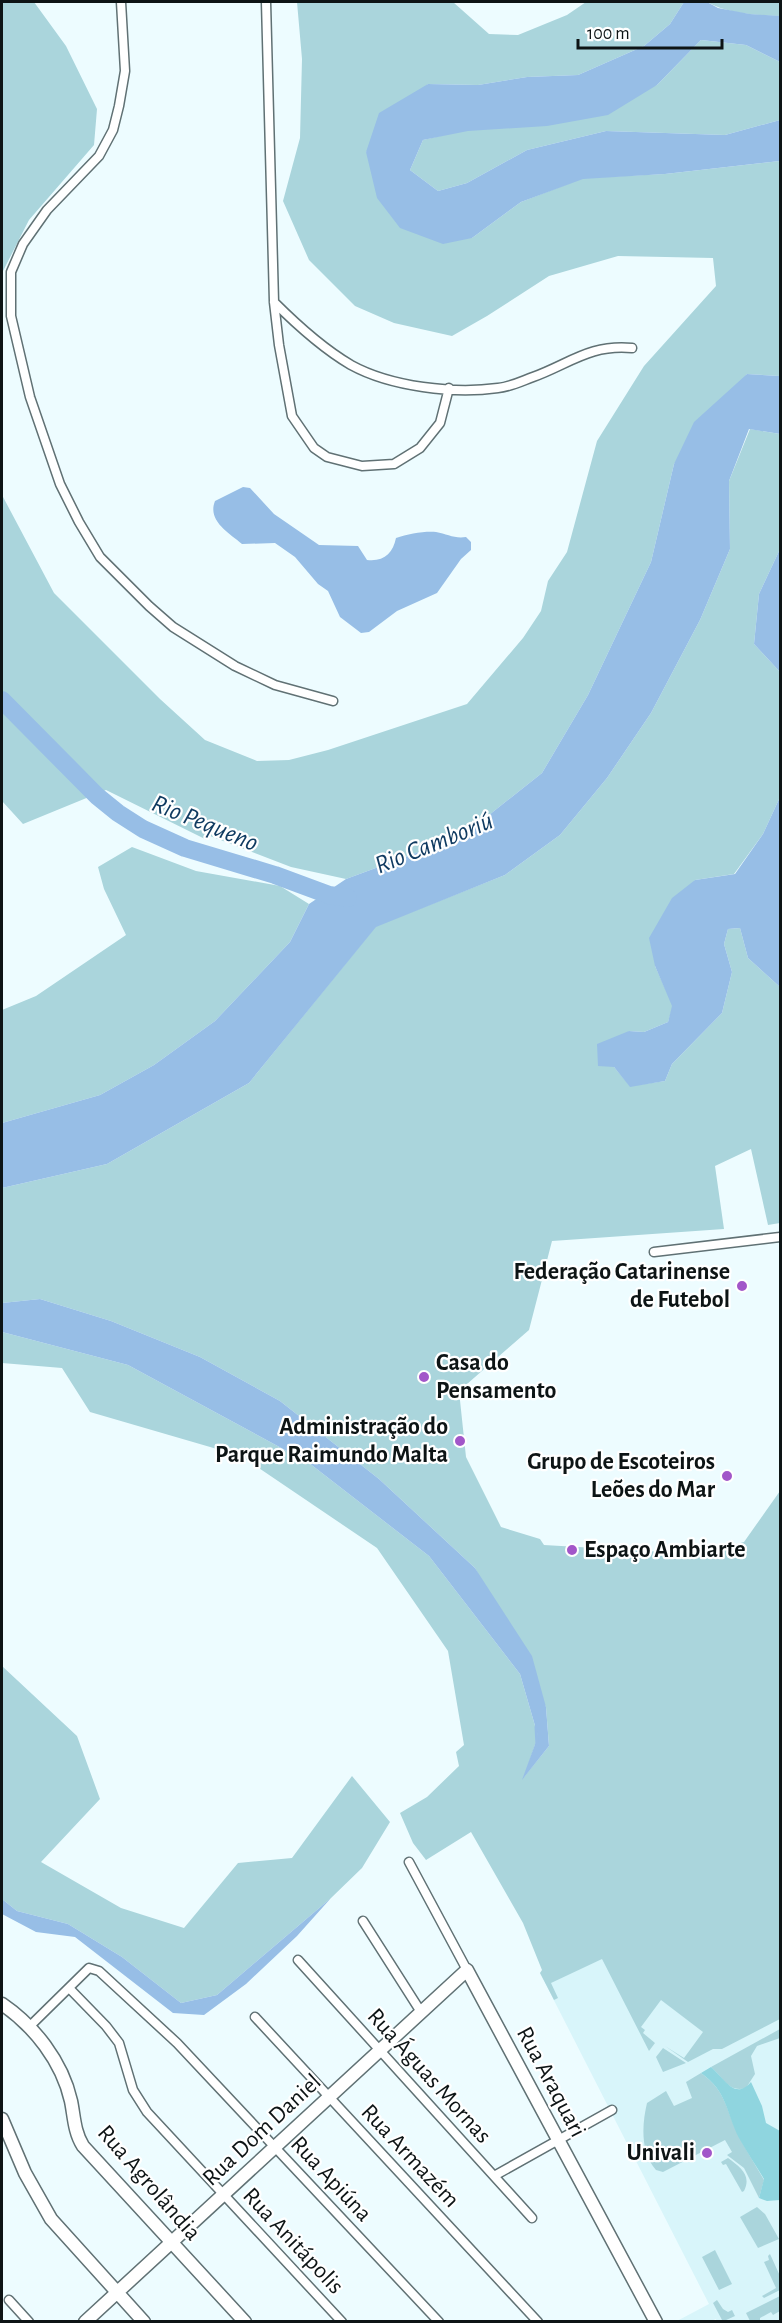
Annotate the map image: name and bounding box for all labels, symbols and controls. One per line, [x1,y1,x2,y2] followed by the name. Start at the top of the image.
[578,12,722,50] scale bar
[587,25,630,43] text: 100 m
[148,790,262,856] water label: Rio Pequeno
[371,808,497,878] water label: Rio Camboriú
[513,1260,730,1312] place label: Federação Catarinense de Futebol
[735,1279,749,1293] marker: Federação Catarinense de Futebol
[436,1351,557,1403] place label: Casa do Pensamento
[417,1370,431,1384] marker: Casa do Pensamento
[215,1415,448,1467] place label: Administração do Parque Raimundo Malta
[453,1434,467,1448] marker: Administração do Parque Raimundo Malta
[527,1450,716,1502] place label: Grupo de Escoteiros Leões do Mar
[720,1469,734,1483] marker: Grupo de Escoteiros Leões do Mar
[584,1538,746,1562] place label: Espaço Ambiarte
[565,1543,579,1557] marker: Espaço Ambiarte
[363,2003,497,2148] street label: Rua Águas Mornas
[512,2023,590,2141] street label: Rua Araquari
[198,2069,326,2191] street label: Rua Dom Daniel
[356,2100,464,2212] street label: Rua Armazém
[93,2121,205,2245] street label: Rua Agrolândia
[286,2132,376,2226] street label: Rua Apiúna
[627,2141,695,2165] place label: Univali
[700,2146,714,2160] marker: Univali
[238,2183,348,2299] street label: Rua Anitápolis

